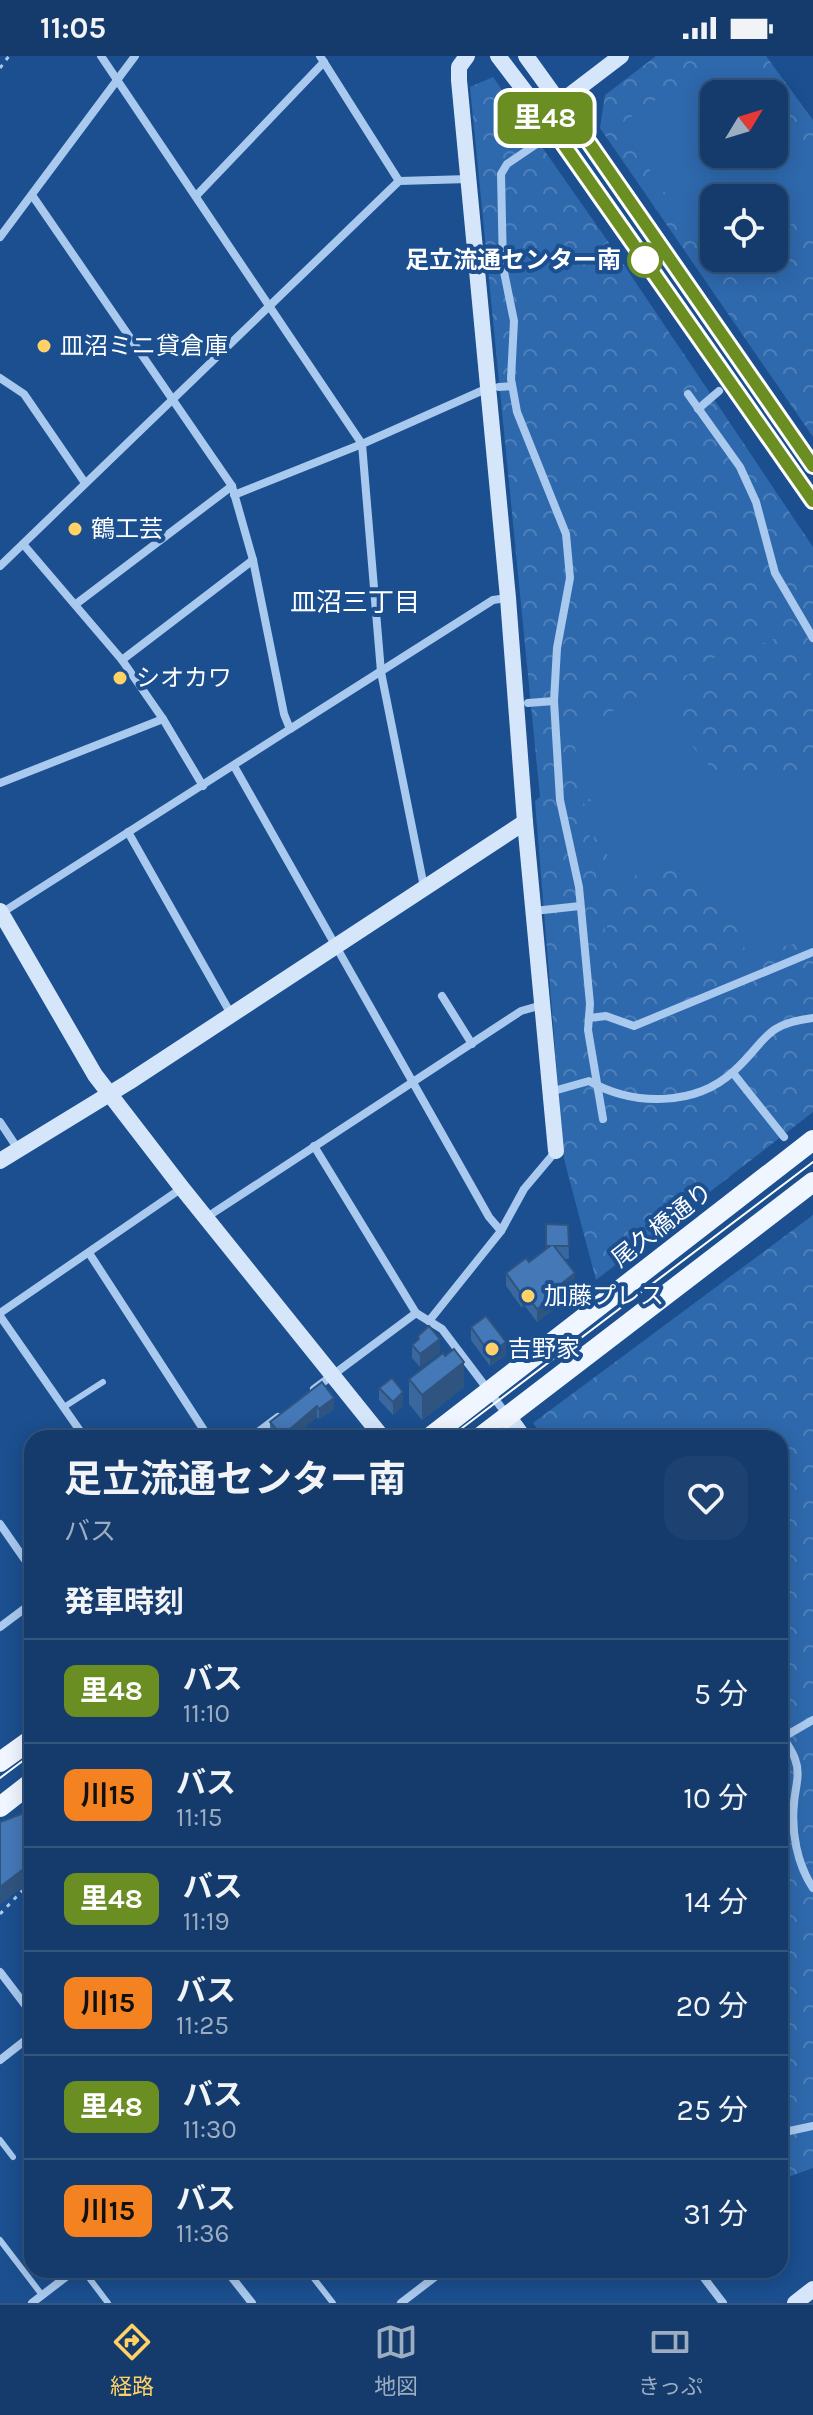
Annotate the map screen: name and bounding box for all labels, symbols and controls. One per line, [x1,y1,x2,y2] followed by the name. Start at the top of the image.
[40,10,106,46] text: 11:05
[700,80,788,168] north arrow
[700,80,788,272] map controls
[499,92,591,144] line badge: 里48
[514,101,576,134] text: 里48
[700,184,788,272] button: locate
[628,243,662,277] marker: 足立流通センター南
[405,246,621,274] place label: 足立流通センター南
[60,332,228,360] place label: 皿沼ミニ貸倉庫
[35,337,53,355] marker: 皿沼ミニ貸倉庫
[91,515,163,543] place label: 鶴工芸
[66,520,84,538] marker: 鶴工芸
[290,587,420,618] district label: 皿沼三丁目
[136,664,232,692] place label: シオカワ
[111,669,129,687] marker: シオカワ
[606,1177,718,1273] street label: 尾久橋通り
[544,1282,664,1310] place label: 加藤プレス
[519,1287,537,1305] marker: 加藤プレス
[508,1335,580,1363] place label: 吉野家
[483,1340,501,1358] marker: 吉野家
[664,1456,748,1540] button: heart
[64,1457,406,1502] text: 足立流通センター南
[64,1516,116,1547] text: バス
[64,1584,184,1620] text: 発車時刻
[183,1661,243,1697] text: バス
[80,1674,143,1707] text: 里48
[694,1676,748,1712] text: 5 分
[183,1698,230,1729] text: 11:10
[176,1765,236,1801] text: バス
[81,1778,135,1811] text: 川15
[683,1780,748,1816] text: 10 分
[176,1802,222,1833] text: 11:15
[183,1869,243,1905] text: バス
[80,1882,143,1915] text: 里48
[684,1884,748,1920] text: 14 分
[183,1906,230,1937] text: 11:19
[176,1973,236,2009] text: バス
[81,1986,135,2019] text: 川15
[676,1988,748,2024] text: 20 分
[176,2010,229,2041] text: 11:25
[183,2077,243,2113] text: バス
[80,2090,143,2123] text: 里48
[677,2092,748,2128] text: 25 分
[183,2114,237,2145] text: 11:30
[176,2181,236,2217] text: バス
[81,2194,135,2227] text: 川15
[683,2196,748,2232] text: 31 分
[176,2218,229,2249] text: 11:36
[110,2320,154,2400] tab: 経路
[374,2320,418,2400] tab: 地図
[638,2320,703,2400] tab: きっぷ

